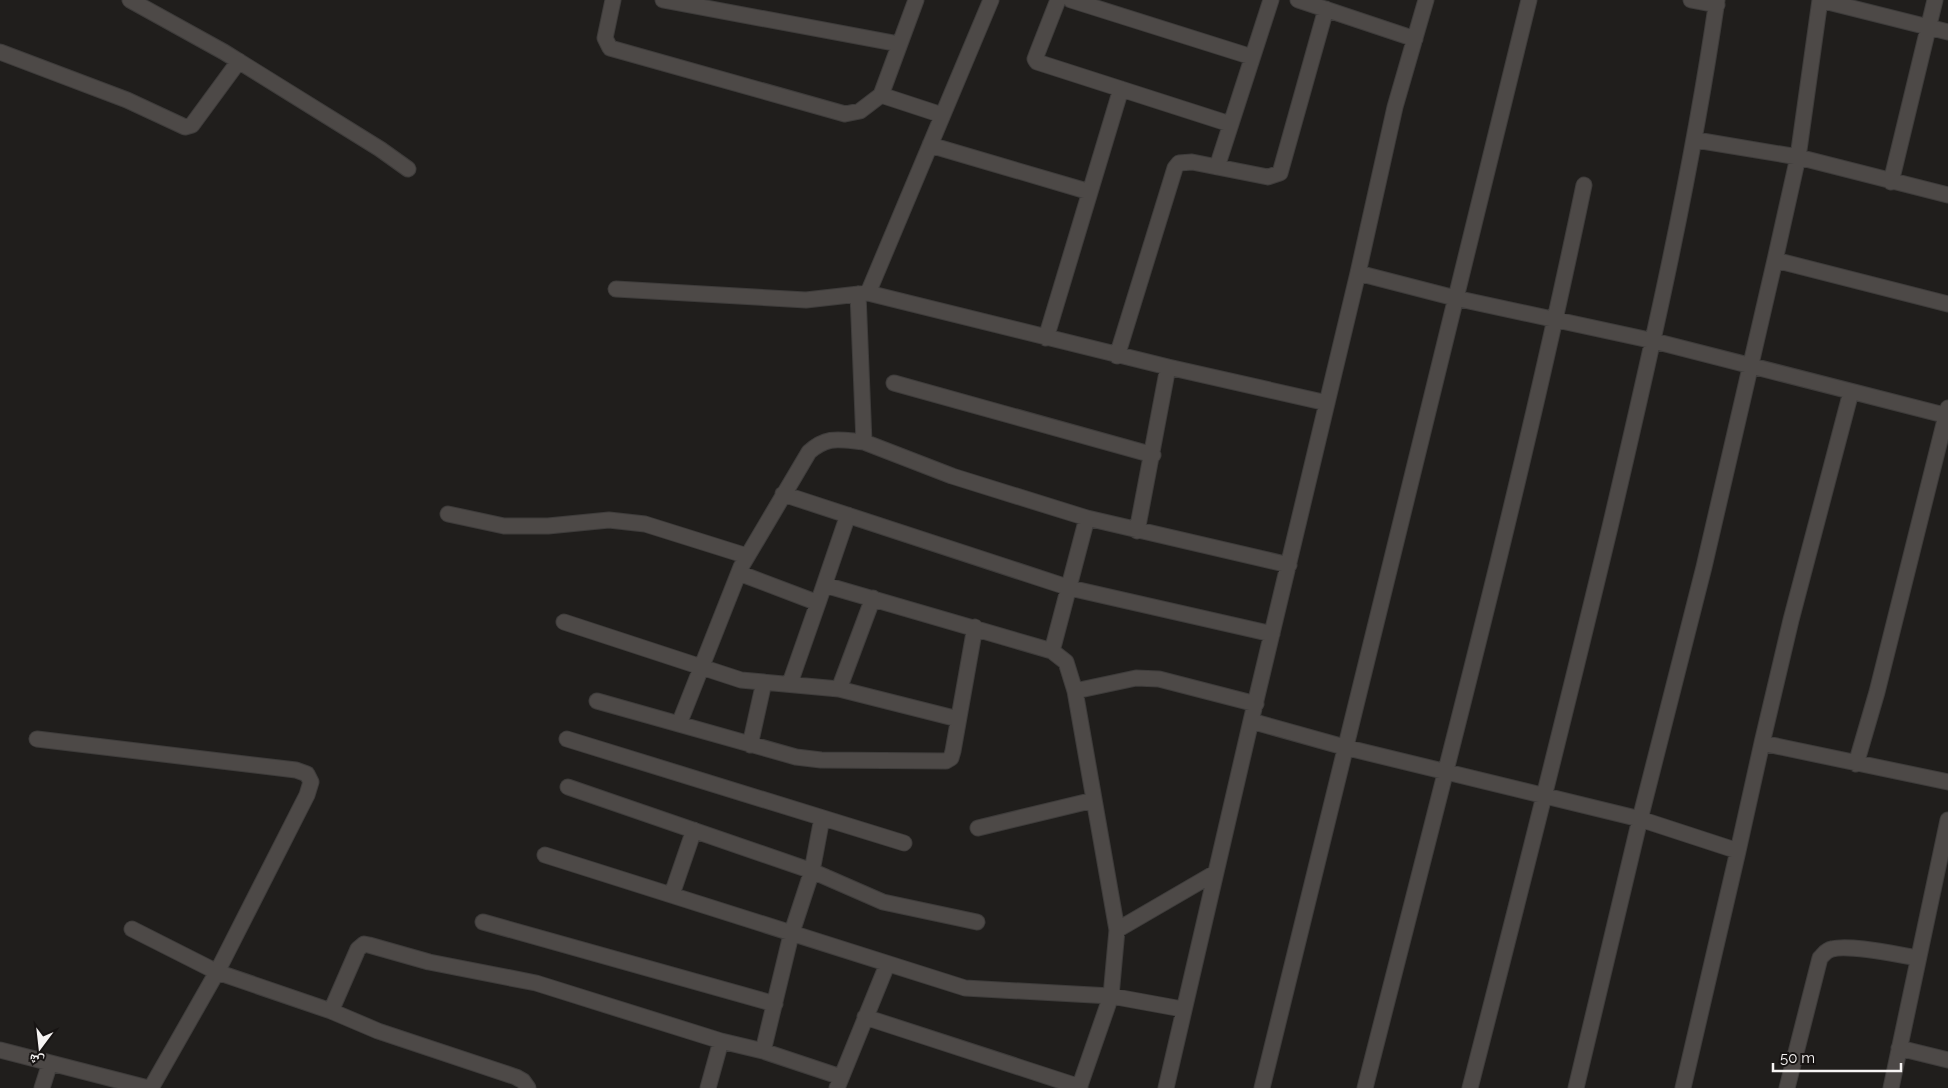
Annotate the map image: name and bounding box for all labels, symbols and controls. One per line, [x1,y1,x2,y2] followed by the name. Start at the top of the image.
[15,1023,65,1073] north arrow
[1773,1040,1900,1072] scale bar
[1780,1049,1815,1067] text: 50 m
[27,1050,46,1070] text: ش

